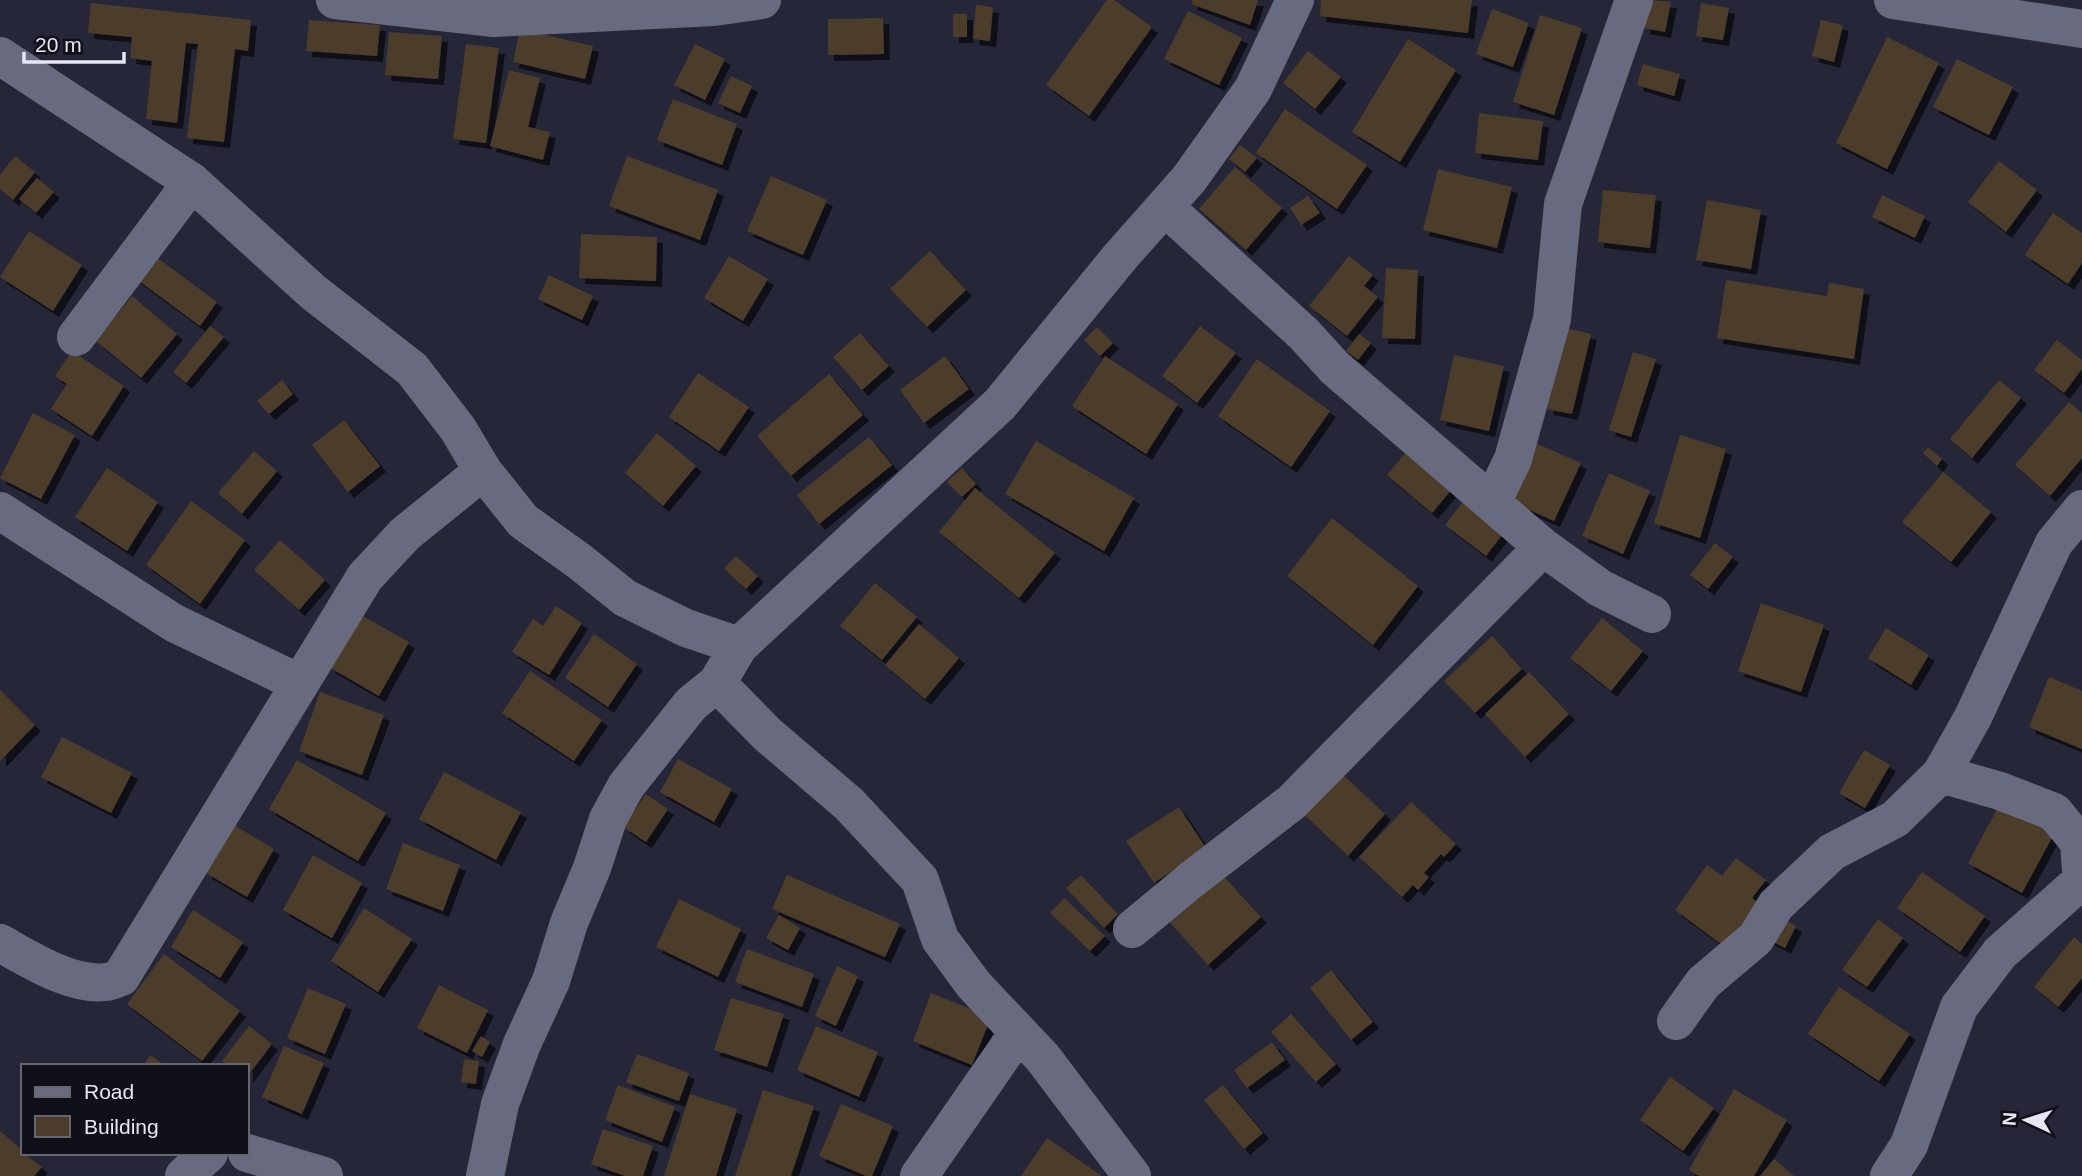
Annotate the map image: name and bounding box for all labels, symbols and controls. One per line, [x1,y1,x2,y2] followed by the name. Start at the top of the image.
[24,21,124,65] scale bar
[35,33,82,56] text: 20 m
[21,1064,248,1155] legend
[84,1080,134,1103] text: Road
[1991,1085,2061,1155] north arrow
[1999,1111,2020,1126] text: N
[84,1115,159,1138] text: Building

